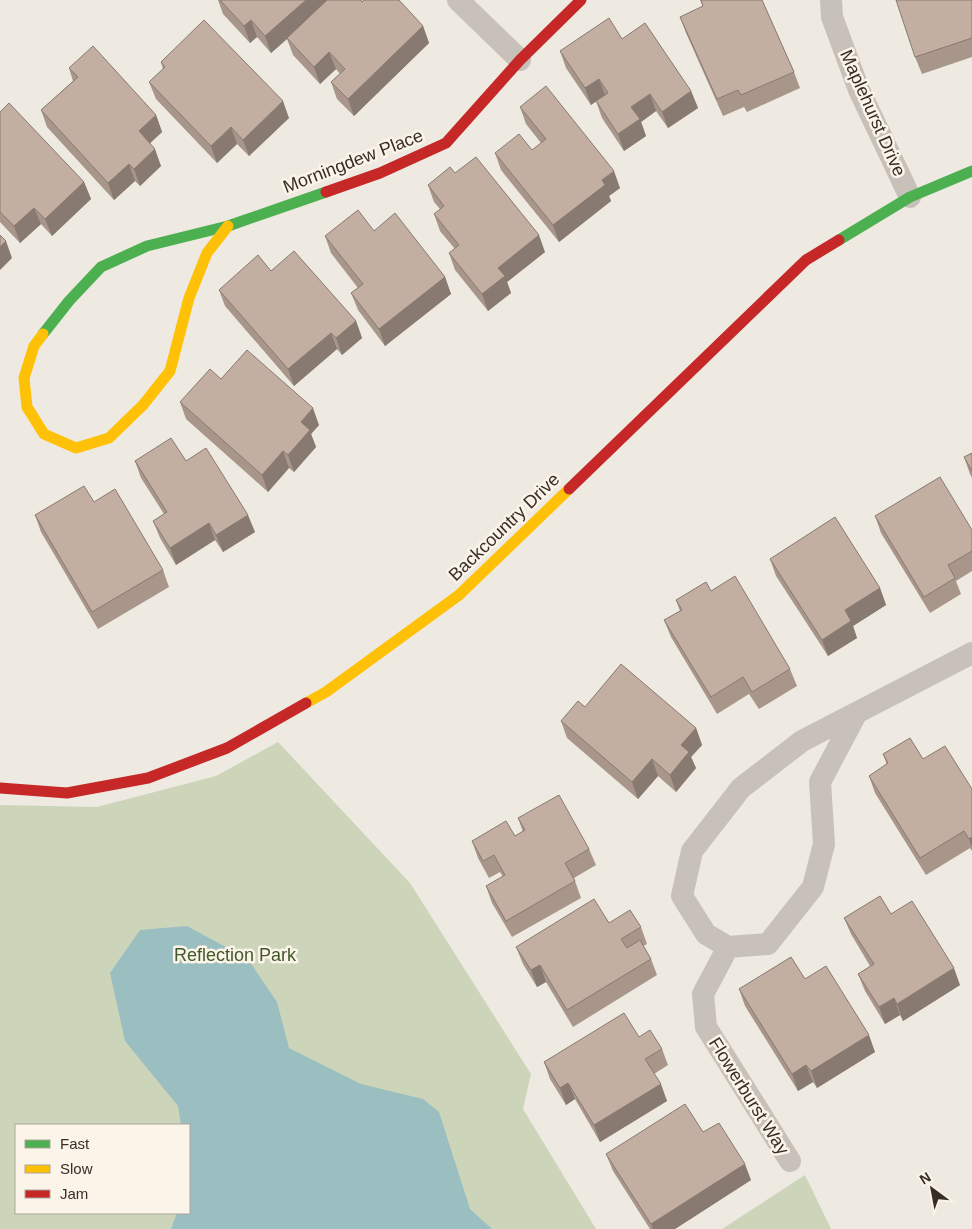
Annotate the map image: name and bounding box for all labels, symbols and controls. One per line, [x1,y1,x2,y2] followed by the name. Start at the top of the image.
[836,47,910,179] street label: Maplehurst Drive
[280,125,426,197] street label: Morningdew Place
[445,469,563,585] street label: Backcountry Drive
[174,945,297,965] park label: Reflection Park
[705,1034,793,1158] street label: Flowerburst Way
[15,1124,190,1214] legend
[60,1135,90,1152] text: Fast
[60,1160,93,1177] text: Slow
[907,1164,957,1214] north arrow
[917,1169,934,1187] text: N
[60,1185,88,1202] text: Jam

